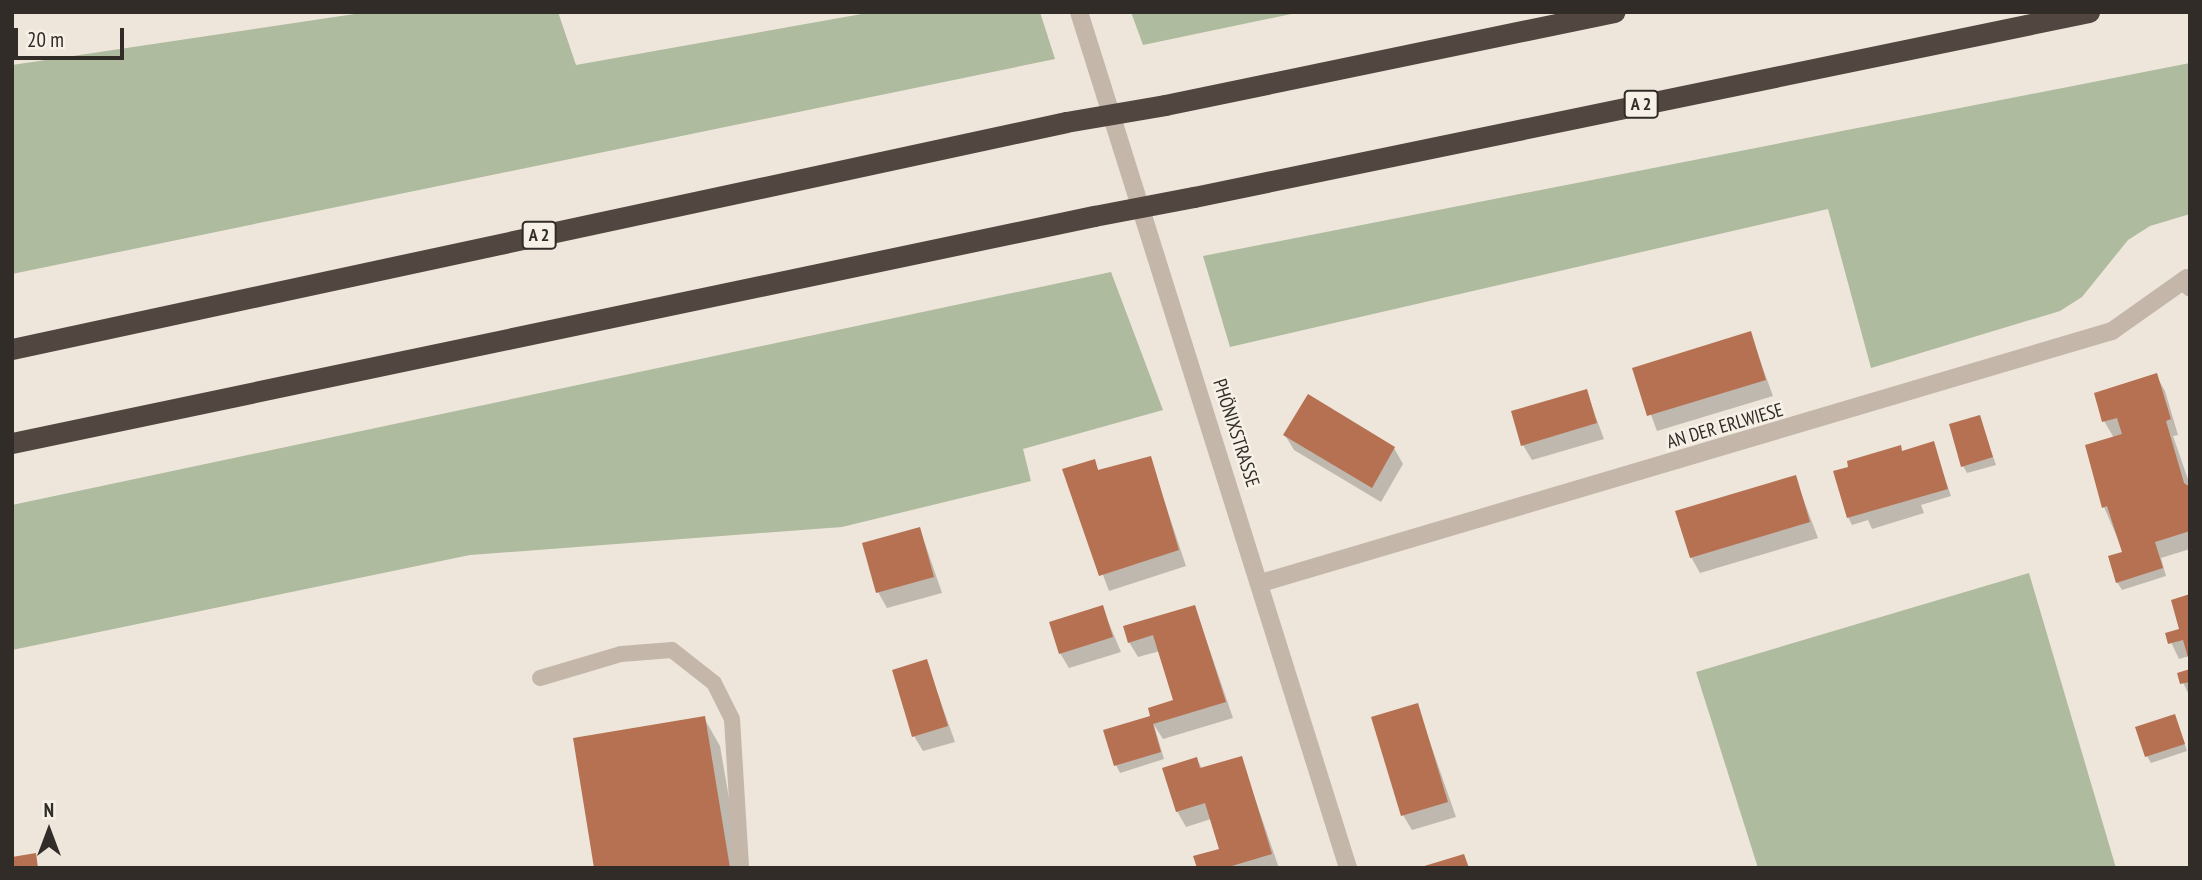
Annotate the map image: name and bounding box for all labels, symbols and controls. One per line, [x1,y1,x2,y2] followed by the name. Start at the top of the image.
[18,14,128,58] scale bar
[27,26,64,53] text: 20 m
[1622,90,1660,119] road number: A 2
[520,220,558,249] road number: A 2
[1208,376,1264,490] street label: PHÖNIXSTRASSE
[1664,398,1786,454] street label: AN DER ERLWIESE
[14,796,84,866] north arrow
[44,798,54,822] text: N

